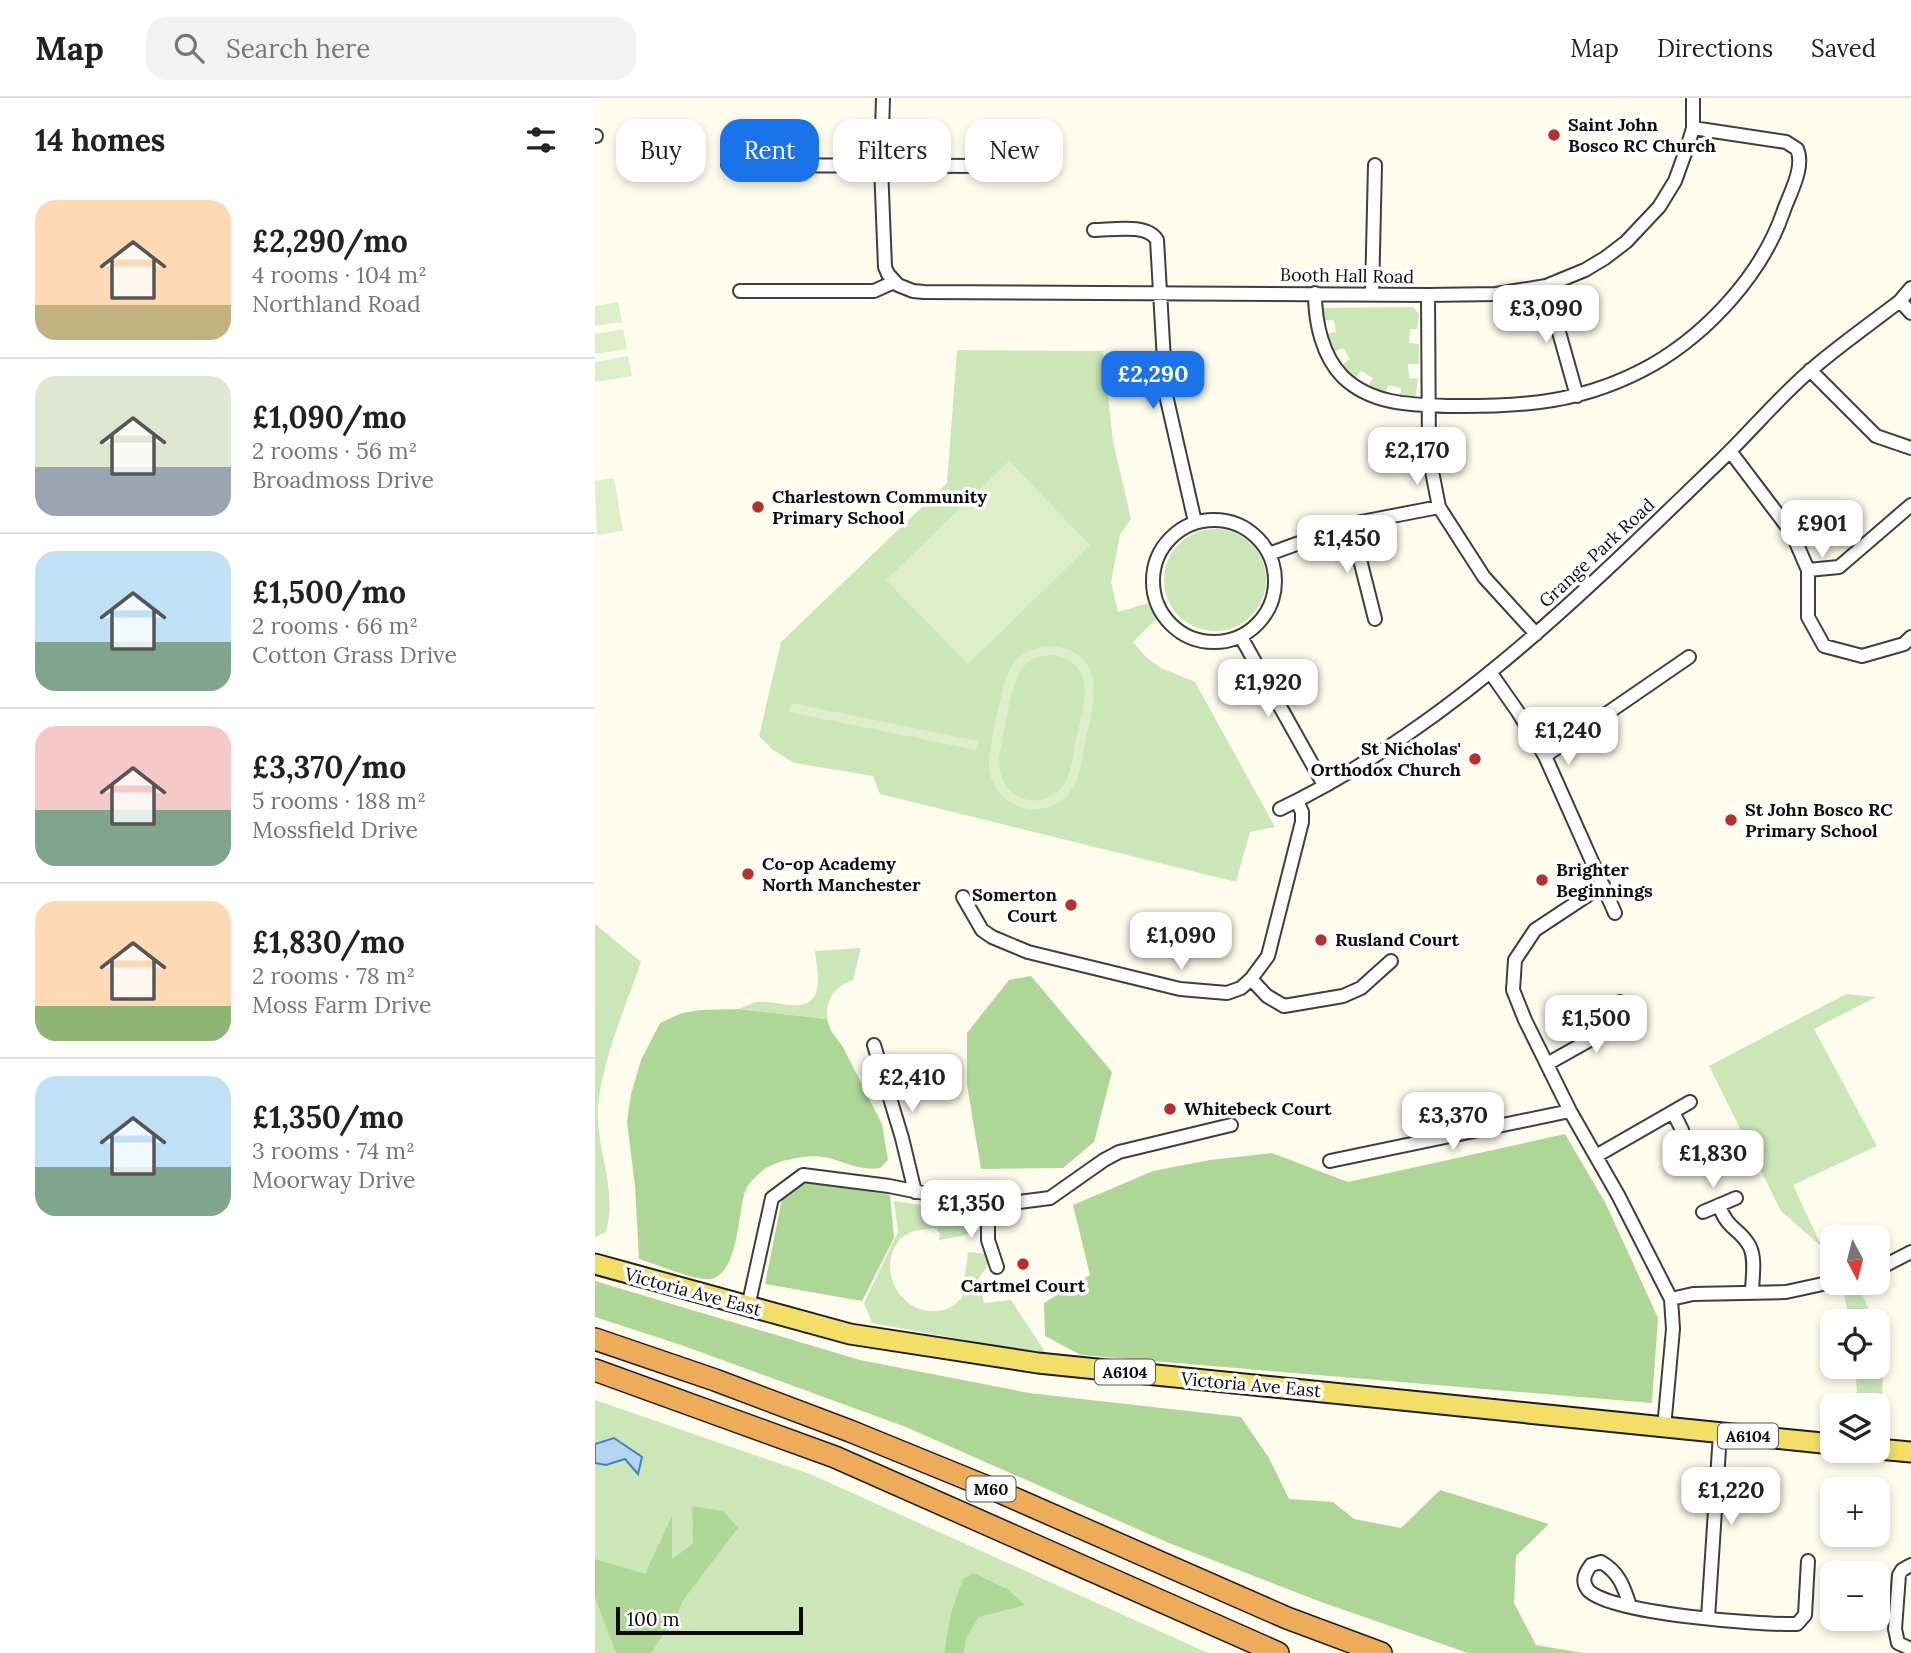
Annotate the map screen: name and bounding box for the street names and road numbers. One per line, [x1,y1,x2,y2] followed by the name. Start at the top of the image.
[1280,263,1415,288] street label: Booth Hall Road
[1534,493,1659,612] street label: Grange Park Road
[621,1262,764,1321] street label: Victoria Ave East
[1095,1360,1155,1384] road number: A6104
[1179,1367,1322,1402] street label: Victoria Ave East
[1718,1424,1778,1448] road number: A6104
[967,1476,1015,1502] road number: M60

